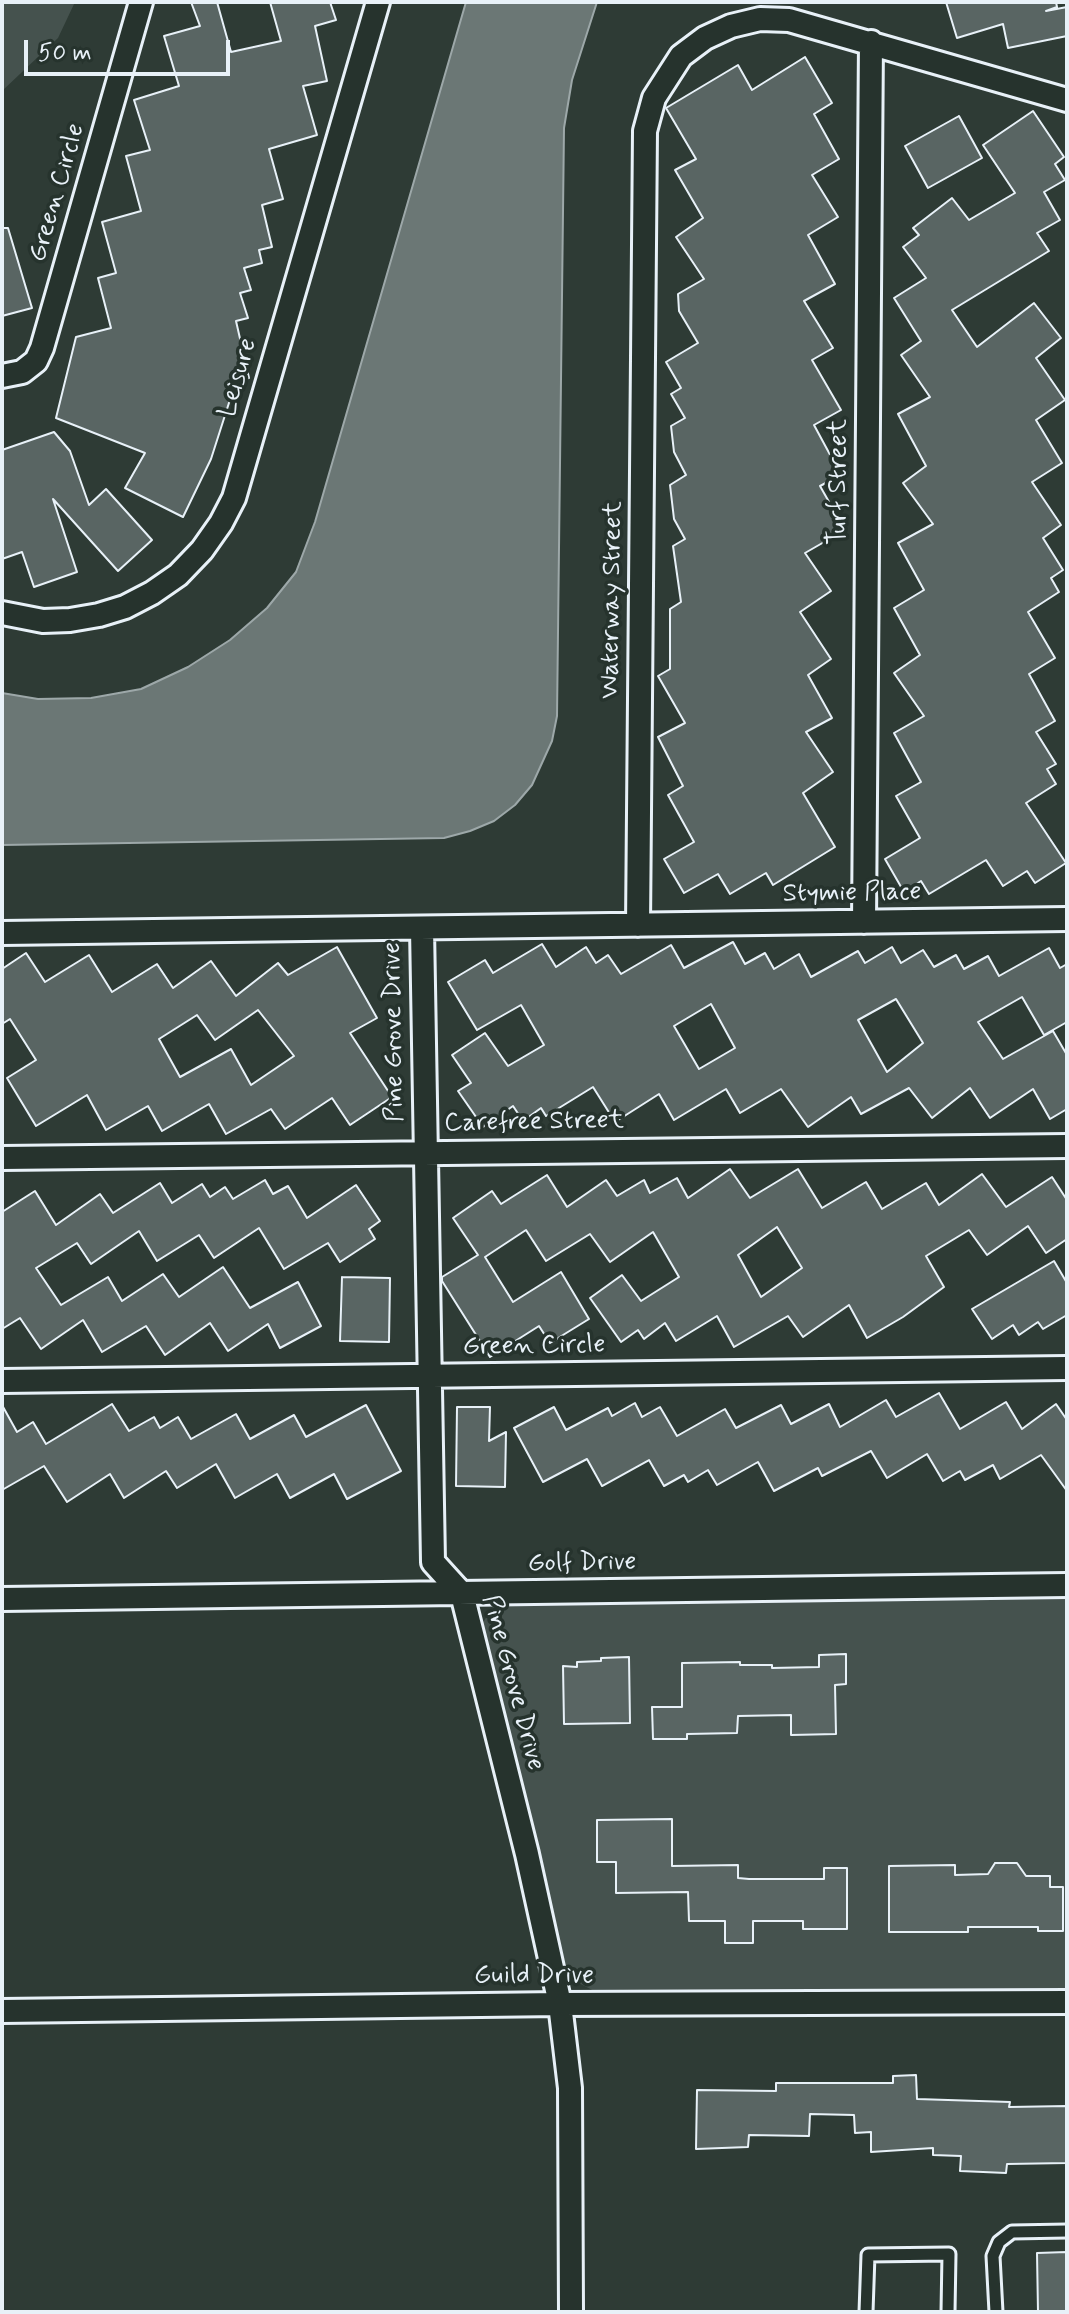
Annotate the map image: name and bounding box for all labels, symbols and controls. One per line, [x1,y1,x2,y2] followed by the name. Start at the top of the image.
[28,24,234,74] scale bar
[38,38,92,69] text: 50 m
[23,120,93,266] street label: Green Circle
[213,335,265,421] street label: Leisure
[824,419,856,545] street label: Turf Street
[596,501,630,699] street label: Waterway Street
[782,877,922,911] street label: Stymie Place
[378,942,412,1122] street label: Pine Grove Drive
[444,1106,624,1140] street label: Carefree Street
[462,1330,606,1364] street label: Green Circle
[527,1547,637,1581] street label: Golf Drive
[474,1592,550,1774] street label: Pine Grove Drive
[474,1961,594,1993] street label: Guild Drive

